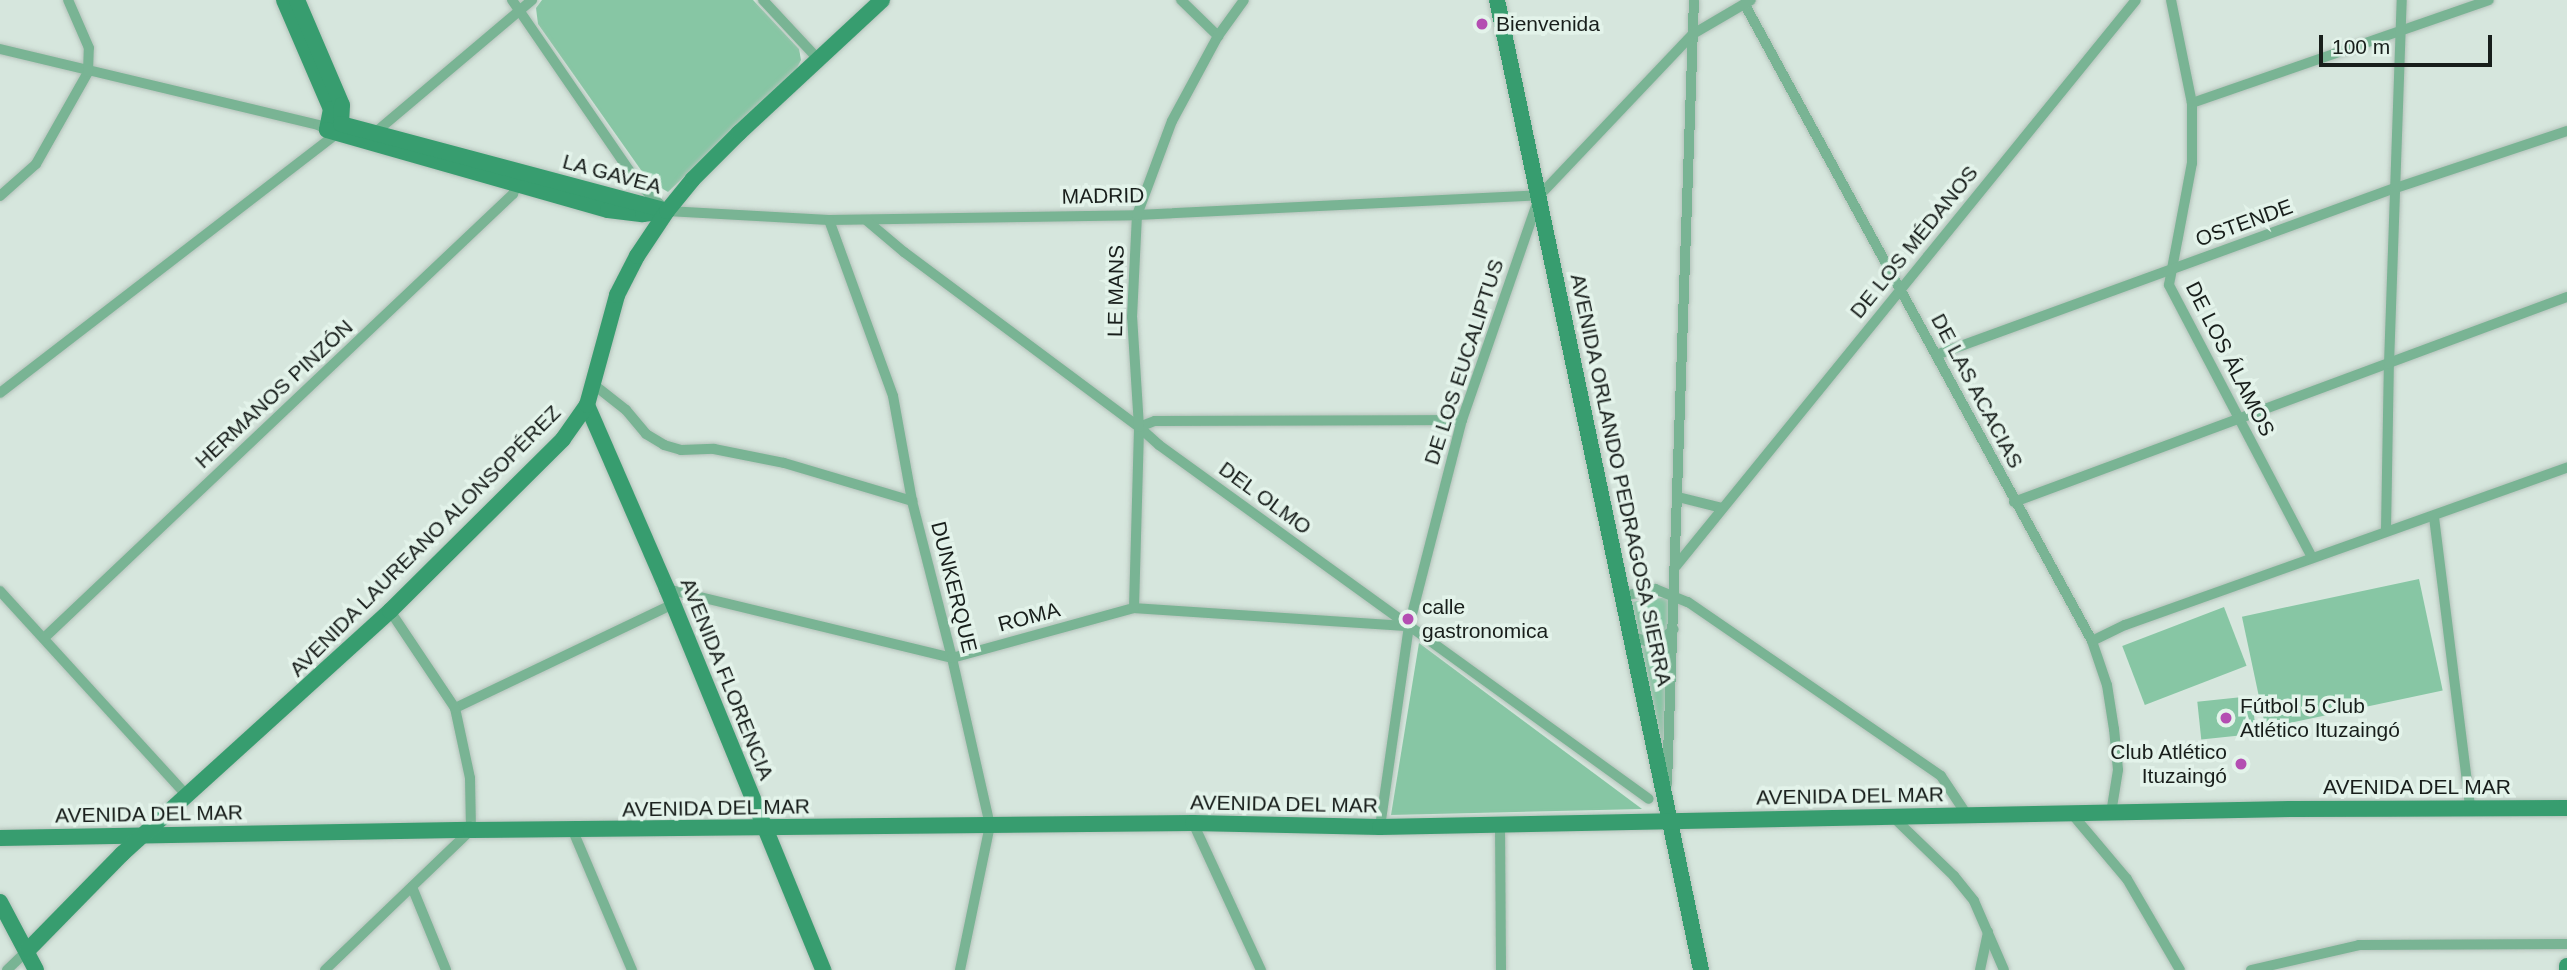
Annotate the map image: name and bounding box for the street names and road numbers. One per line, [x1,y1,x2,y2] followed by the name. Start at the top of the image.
[559,149,665,199] street label: LA GAVEA
[1845,161,1983,323] street label: DE LOS MÉDANOS
[1061,183,1145,209] street label: MADRID
[2192,194,2296,252] street label: OSTENDE
[1103,245,1129,337] street label: LE MANS
[1419,256,1509,468] street label: DE LOS EUCALIPTUS
[1565,270,1677,690] street label: AVENIDA ORLANDO PEDRAGOSA SIERRA
[2180,277,2280,441] street label: DE LOS ÁLAMOS
[1925,309,2029,473] street label: DE LAS ACACIAS
[190,314,358,474] street label: HERMANOS PINZÓN
[283,399,567,683] street label: AVENIDA LAUREANO ALONSOPÉREZ
[1214,456,1316,540] street label: DEL OLMO
[926,519,982,655] street label: DUNKERQUE
[675,574,779,784] street label: AVENIDA FLORENCIA
[995,597,1063,637] street label: ROMA
[2322,774,2512,800] street label: AVENIDA DEL MAR
[1755,782,1945,810] street label: AVENIDA DEL MAR
[1189,790,1379,818] street label: AVENIDA DEL MAR
[621,794,811,822] street label: AVENIDA DEL MAR
[54,800,244,828] street label: AVENIDA DEL MAR

